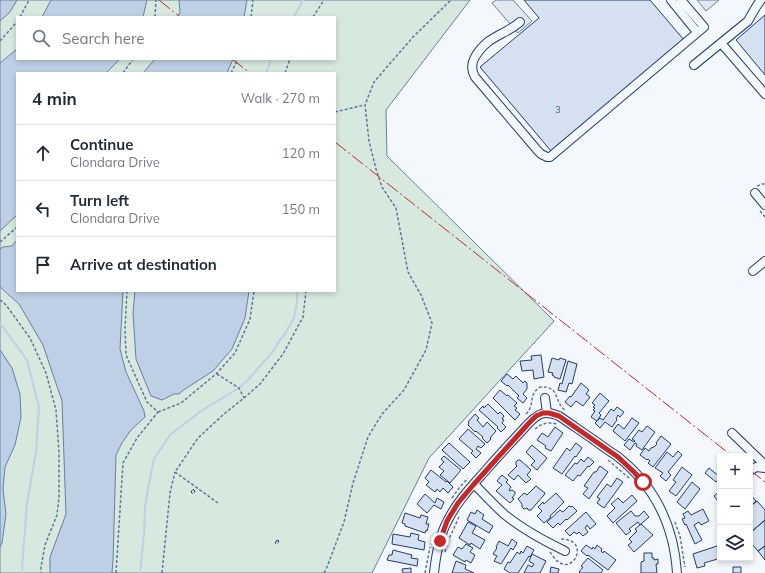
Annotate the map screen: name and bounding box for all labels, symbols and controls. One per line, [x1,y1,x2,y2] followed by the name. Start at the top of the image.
[16,16,336,60] search box
[30,27,52,49] icon: search
[62,29,144,48] text: Search here
[32,88,77,109] text: 4 min
[241,90,320,106] text: Walk · 270 m
[555,104,561,115] house number: 3
[70,135,133,154] text: Continue
[32,142,54,164] icon: ahead
[282,145,320,161] text: 120 m
[70,154,160,170] text: Clondara Drive
[70,191,129,210] text: Turn left
[32,198,54,220] icon: left
[282,201,320,217] text: 150 m
[70,210,160,226] text: Clondara Drive
[32,254,54,276] icon: arrive
[70,255,217,274] text: Arrive at destination
[717,453,753,561] map controls
[717,453,753,489] button: +
[634,473,652,491] route start
[717,489,753,525] button: −
[717,525,753,561] button: layers
[431,532,449,550] route end

